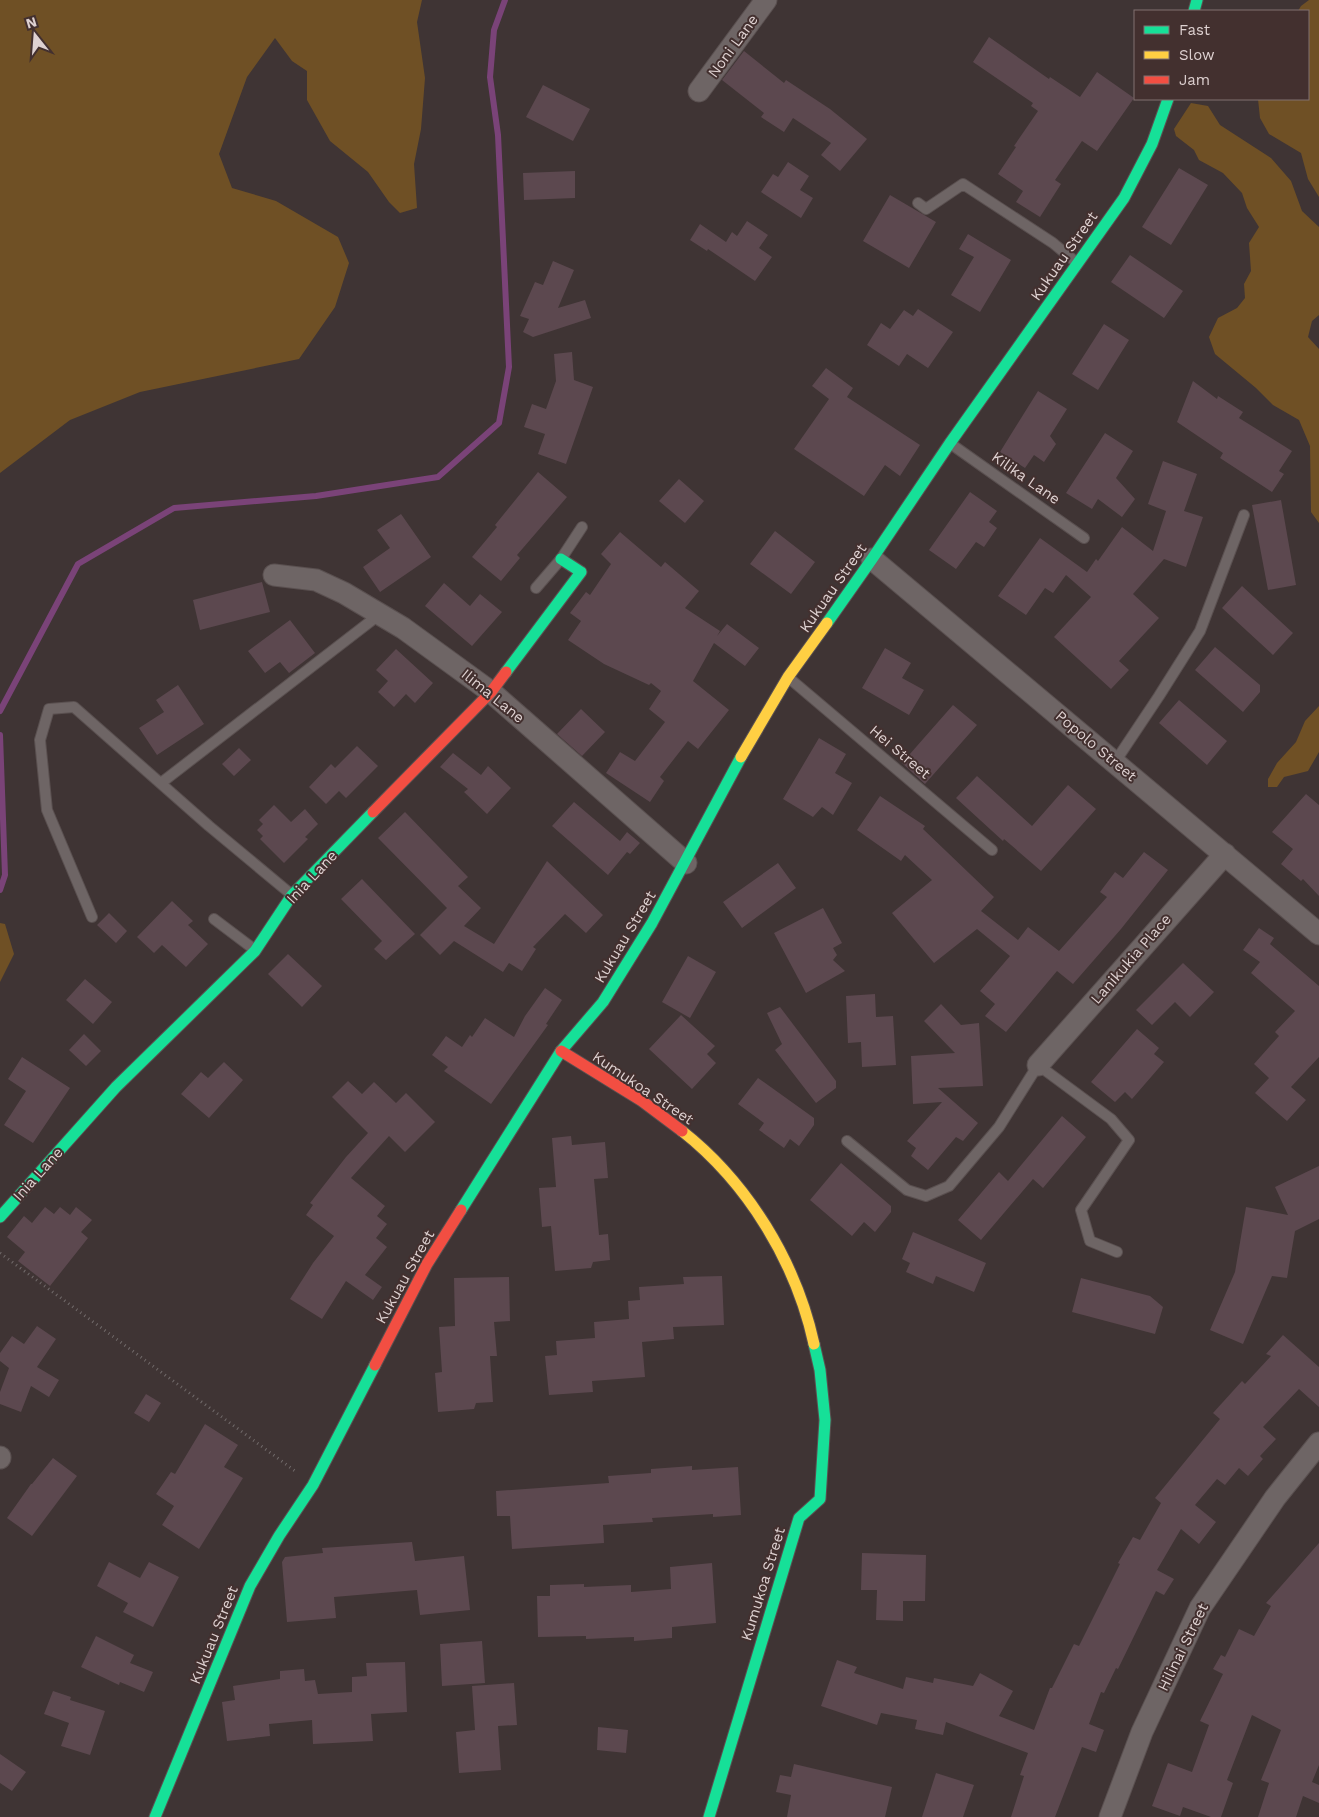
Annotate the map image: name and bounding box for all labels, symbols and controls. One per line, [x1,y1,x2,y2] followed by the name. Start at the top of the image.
[10,10,60,60] north arrow
[1134,10,1309,100] legend
[704,11,762,81] street label: Noni Lane
[24,13,38,32] text: N
[1179,21,1211,39] text: Fast
[1179,46,1215,64] text: Slow
[1179,71,1210,89] text: Jam
[1027,207,1102,304] street label: Kukuau Street
[988,448,1064,508] street label: Kilika Lane
[796,539,871,636] street label: Kukuau Street
[458,665,528,727] street label: Ilima Lane
[1052,707,1141,786] street label: Popolo Street
[866,721,935,783] street label: Hei Street
[283,847,341,907] street label: Inia Lane
[590,887,660,986] street label: Kukuau Street
[1087,910,1175,1008] street label: Lanikukia Place
[589,1048,698,1129] street label: Kumukoa Street
[9,1143,67,1205] street label: Inia Lane
[372,1226,439,1327] street label: Kukuau Street
[737,1524,789,1643] street label: Kumukoa Street
[186,1583,242,1687] street label: Kukuau Street
[1154,1599,1212,1694] street label: Hilinai Street

